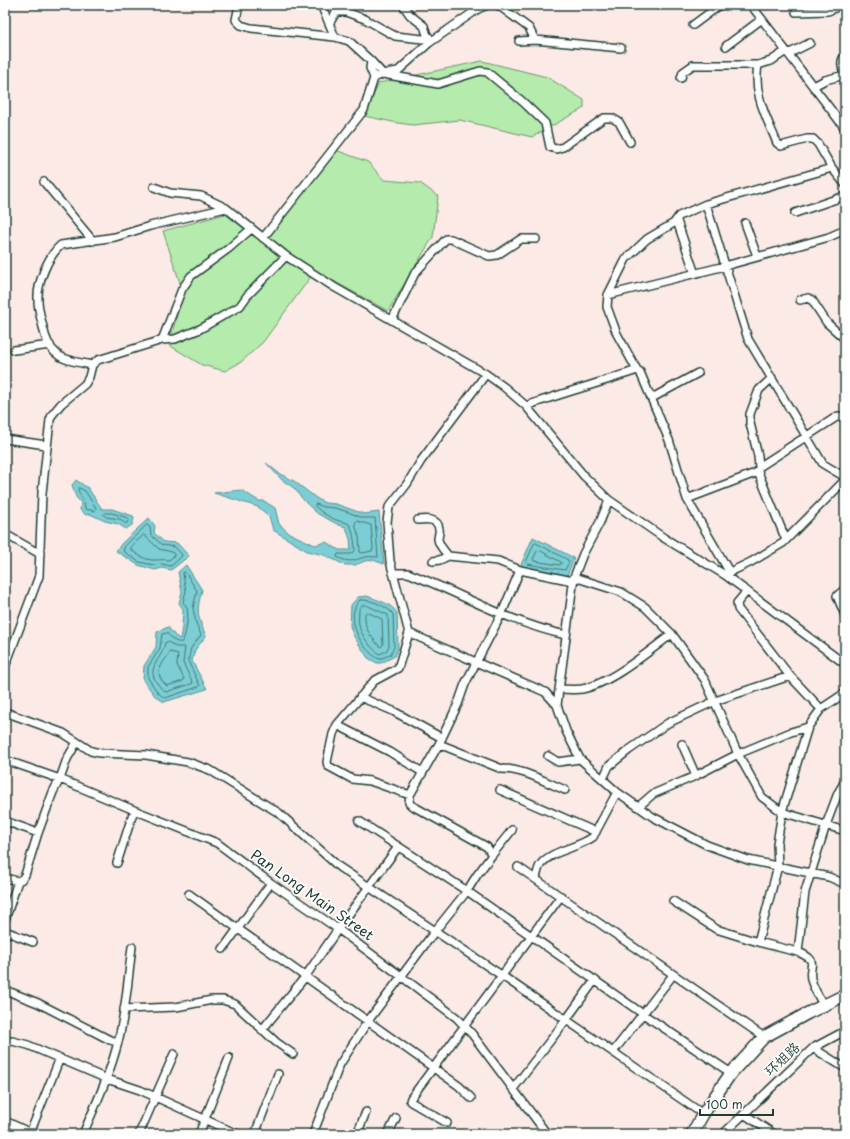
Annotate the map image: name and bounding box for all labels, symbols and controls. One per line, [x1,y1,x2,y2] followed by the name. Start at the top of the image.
[246,844,378,945] street label: Pan Long Main Street
[759,1037,804,1081] street label: 环姐路
[700,1091,773,1117] scale bar
[706,1095,743,1113] text: 100 m

